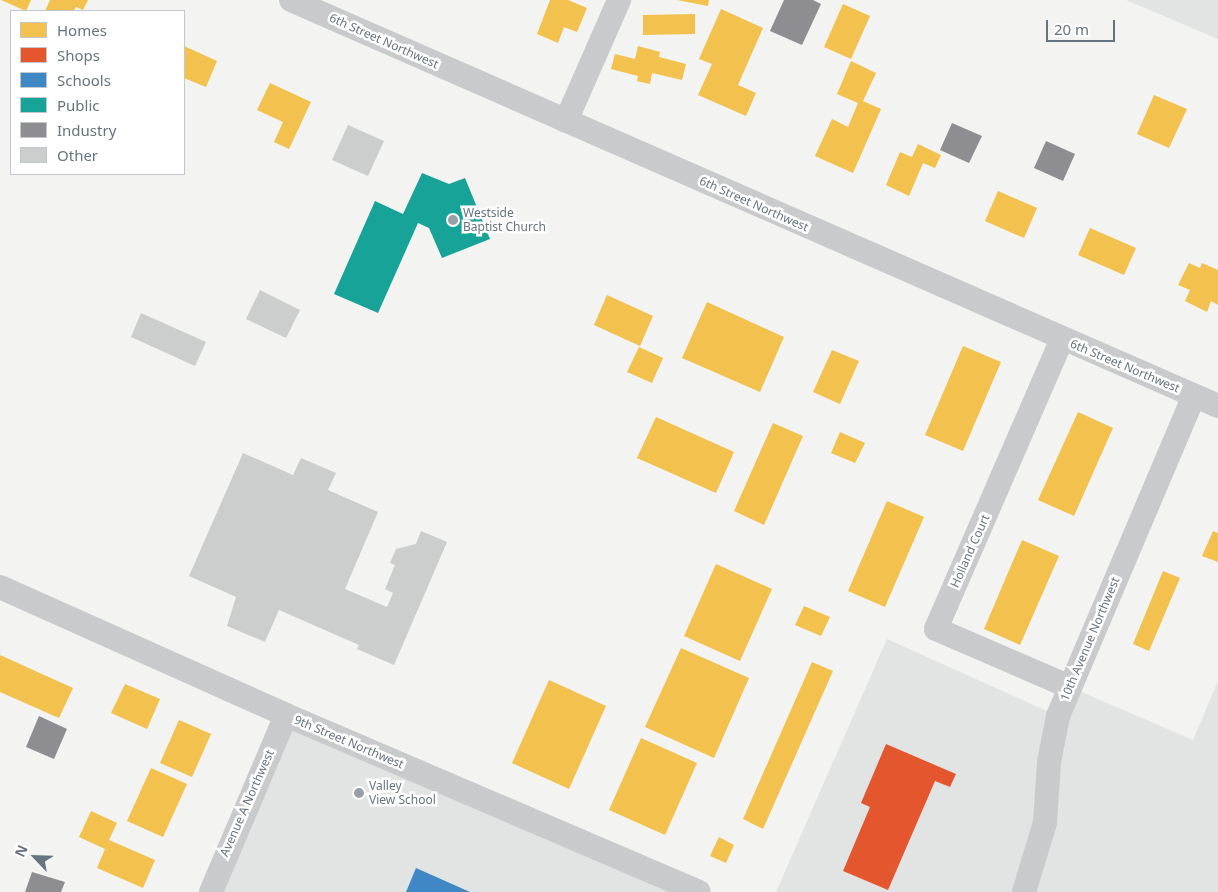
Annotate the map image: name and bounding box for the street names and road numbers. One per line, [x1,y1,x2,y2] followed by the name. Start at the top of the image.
[327,10,441,72] street label: 6th Street Northwest
[697,173,811,235] street label: 6th Street Northwest
[1068,336,1182,396] street label: 6th Street Northwest
[947,512,993,590] street label: Holland Court
[1057,575,1123,703] street label: 10th Avenue Northwest
[292,712,406,772] street label: 9th Street Northwest
[217,747,277,859] street label: Avenue A Northwest

